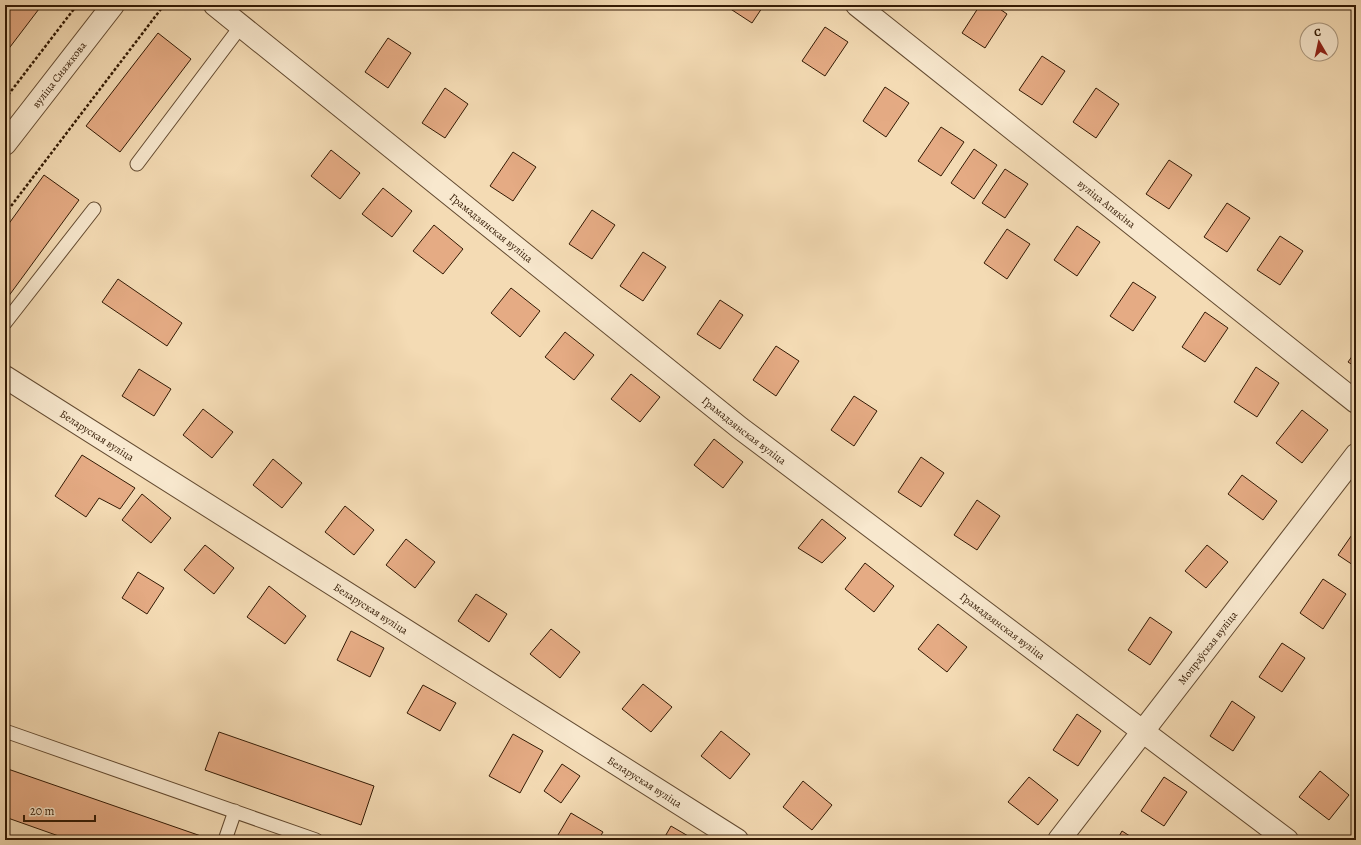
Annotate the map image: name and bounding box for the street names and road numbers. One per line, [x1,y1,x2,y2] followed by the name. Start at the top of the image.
[28,37,90,111] street label: вуліца Сняжкова
[1074,176,1140,232] street label: вуліца Апякіна
[447,190,537,266] street label: Грамадзянская вуліца
[699,393,790,468] street label: Грамадзянская вуліца
[57,406,138,465] street label: Беларуская вуліца
[331,579,412,638] street label: Беларуская вуліца
[957,589,1049,663] street label: Грамадзянская вуліца
[1174,607,1241,688] street label: Мопраўская вуліца
[605,752,686,811] street label: Беларуская вуліца

